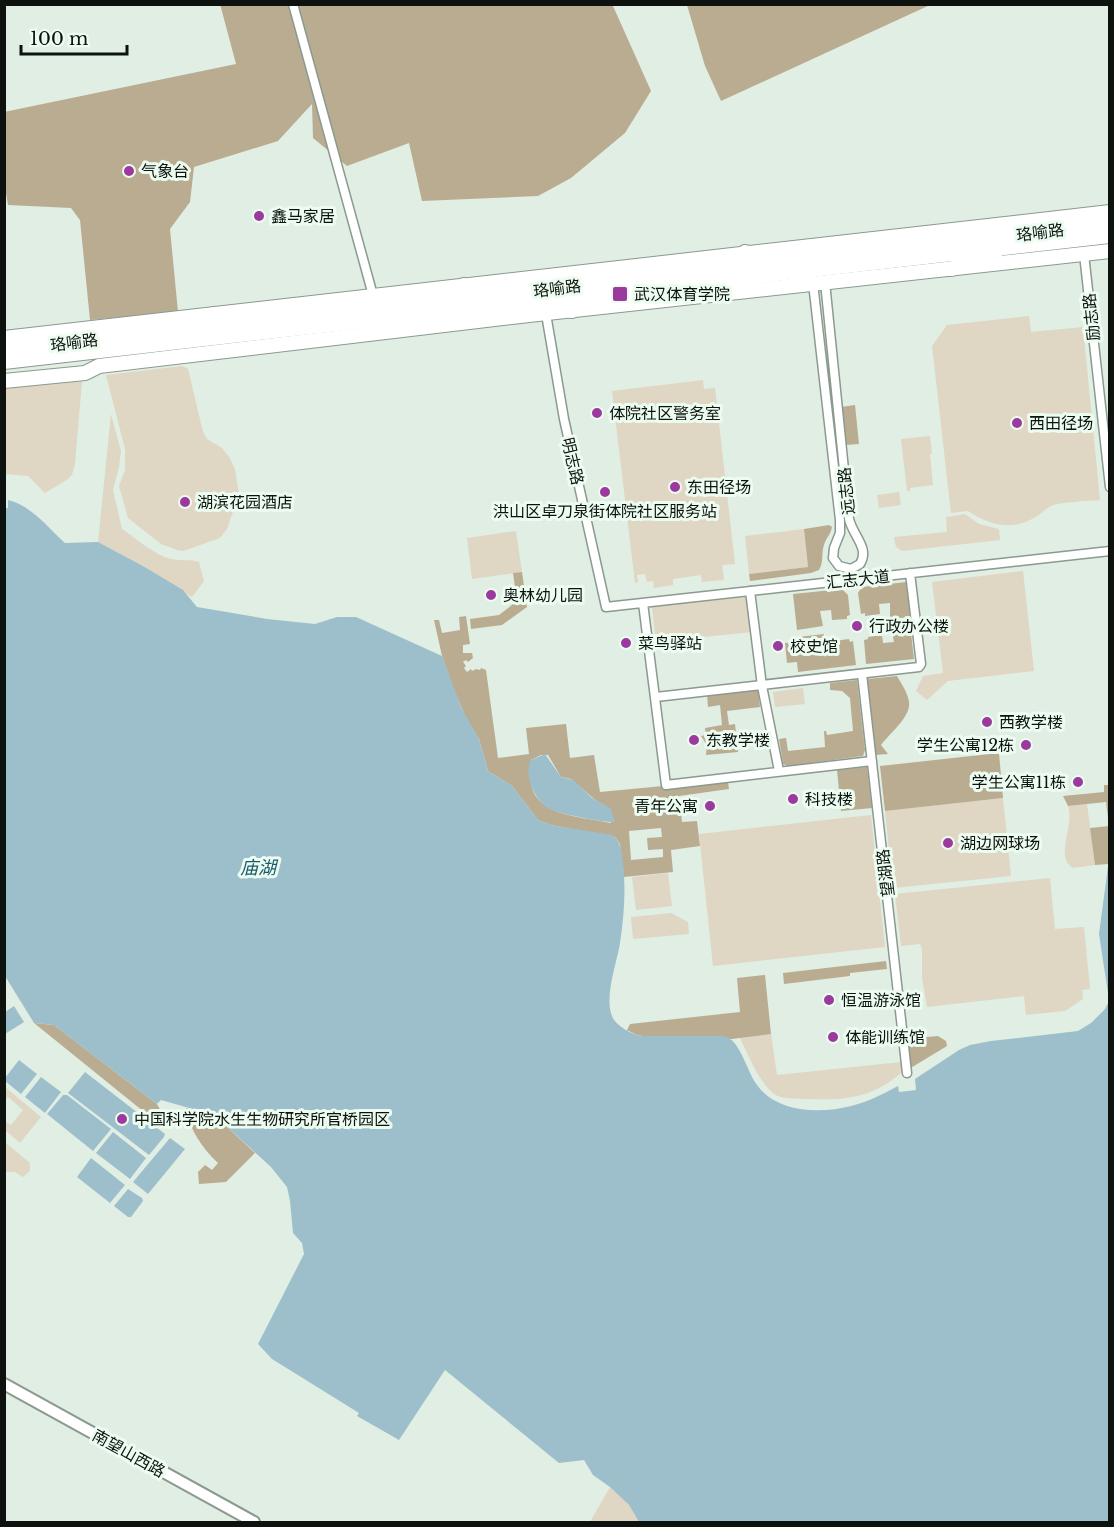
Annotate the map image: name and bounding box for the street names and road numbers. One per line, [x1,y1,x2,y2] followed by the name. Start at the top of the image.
[1015,219,1065,245] street label: 珞喻路
[532,275,582,301] street label: 珞喻路
[1079,292,1103,342] street label: 励志路
[49,329,99,355] street label: 珞喻路
[558,435,588,487] street label: 明志路
[834,466,858,516] street label: 远志路
[825,566,891,592] street label: 汇志大道
[872,848,898,898] street label: 望湖路
[89,1425,169,1481] street label: 南望山西路

